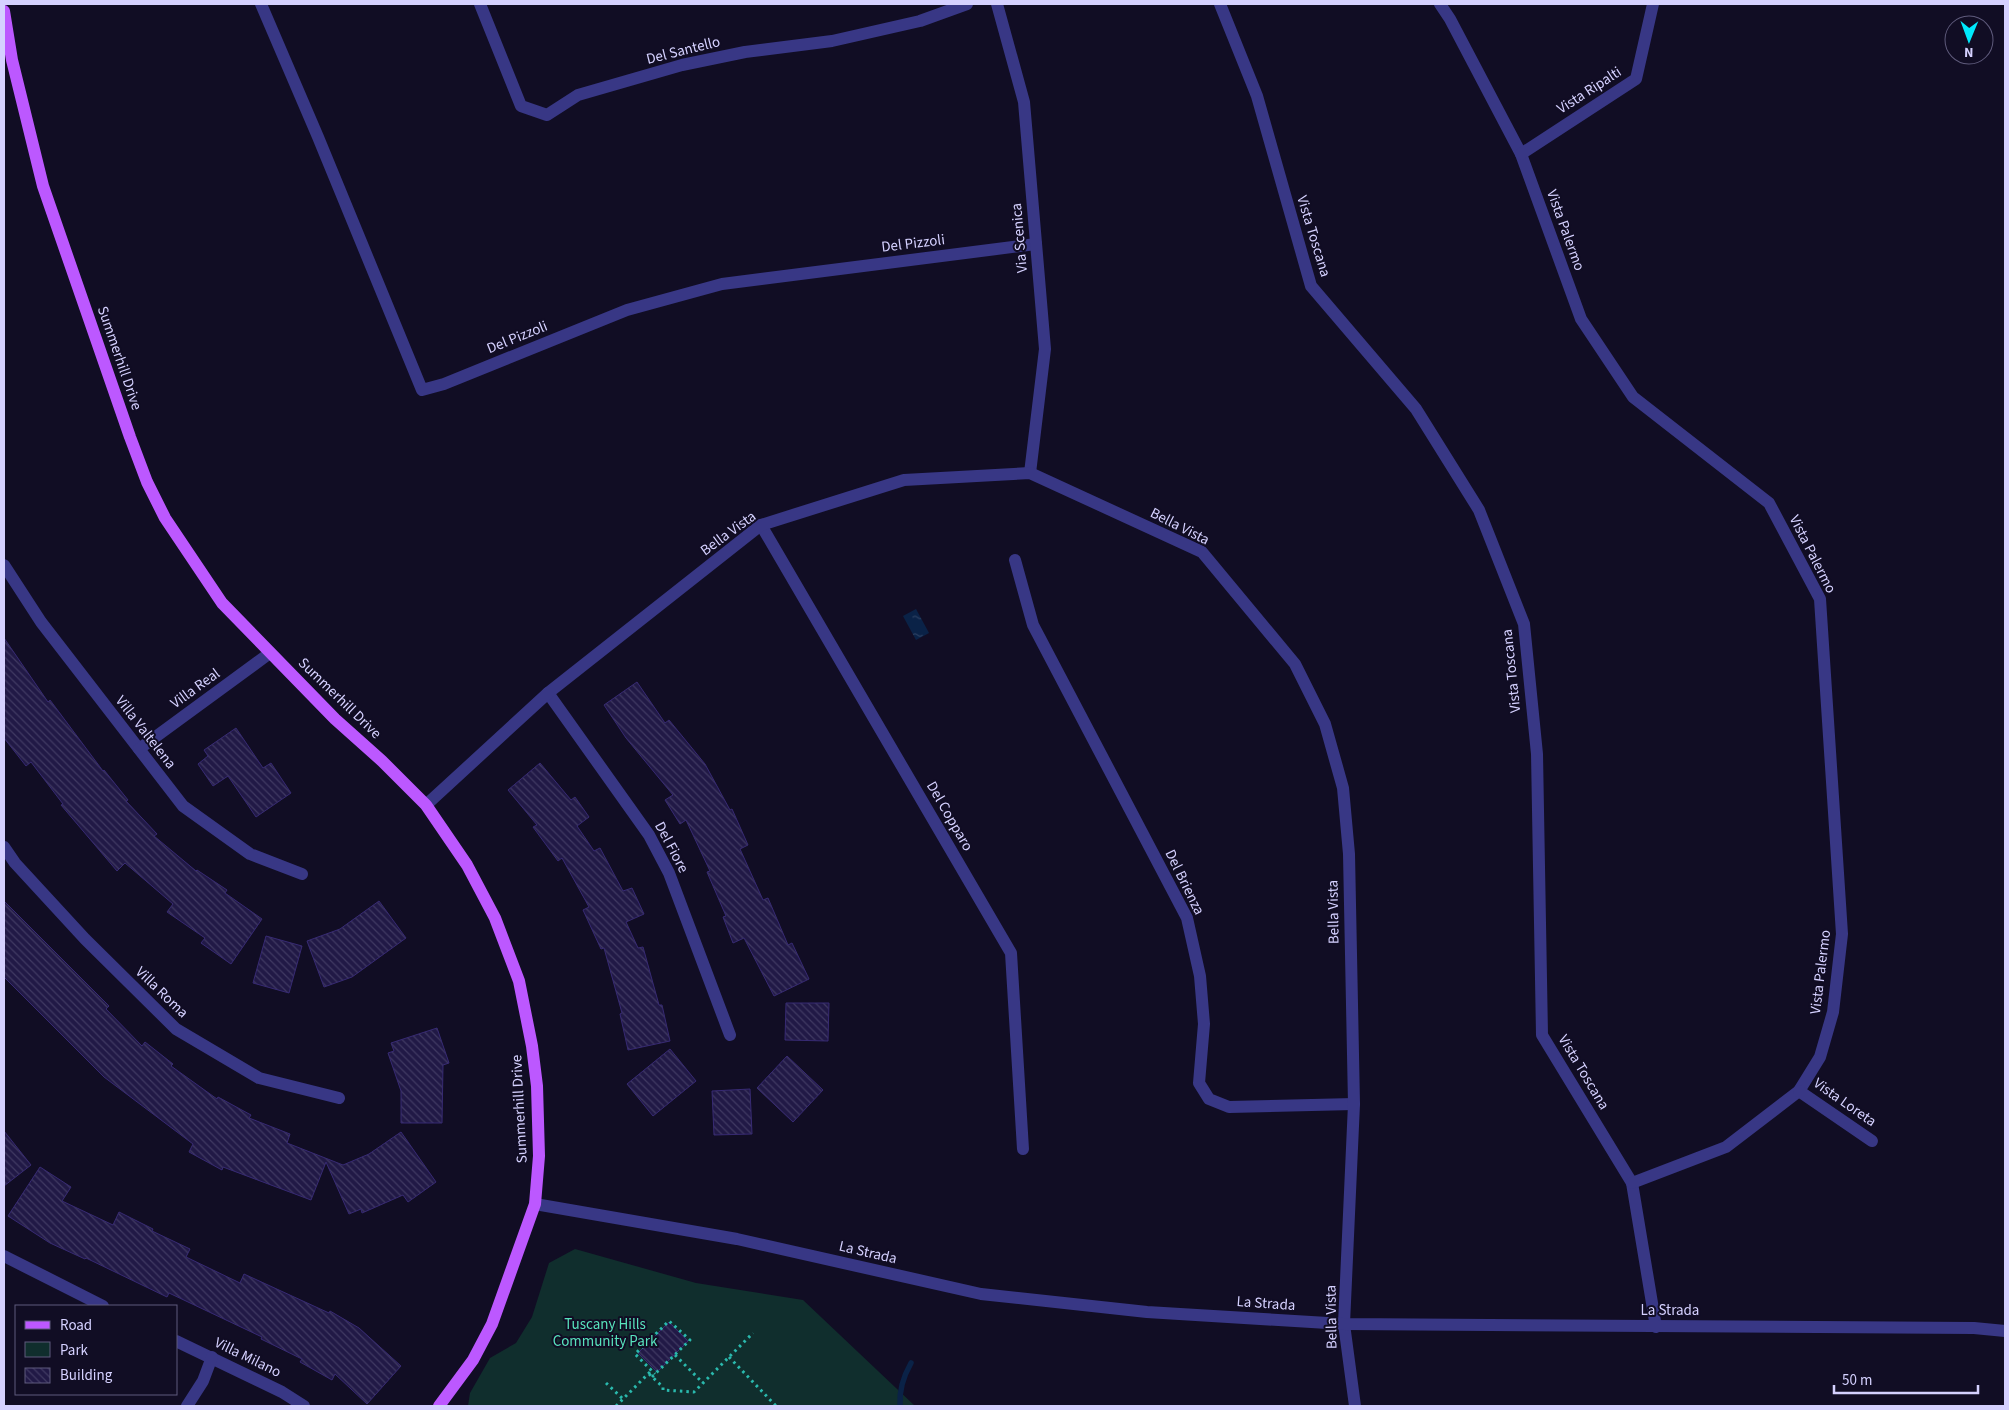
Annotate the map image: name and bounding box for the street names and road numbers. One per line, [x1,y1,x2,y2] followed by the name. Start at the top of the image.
[644,31,722,70] street label: Del Santello
[1553,62,1626,119] street label: Vista Ripalti
[1541,187,1590,274] street label: Vista Palermo
[1291,193,1336,279] street label: Vista Toscana
[1006,202,1033,274] street label: Via Scenica
[880,229,946,258] street label: Del Pizzoli
[92,303,147,413] street label: Summerhill Drive
[484,316,551,359] street label: Del Pizzoli
[1146,503,1213,550] street label: Bella Vista
[696,506,760,561] street label: Bella Vista
[1784,512,1841,597] street label: Vista Palermo
[1497,628,1526,714] street label: Vista Toscana
[293,653,386,744] street label: Summerhill Drive
[166,663,225,714] street label: Villa Real
[110,691,181,773] street label: Villa Valtelena
[921,777,978,855] street label: Del Copparo
[649,818,694,877] street label: Del Fiore
[1160,846,1209,918] street label: Del Brienza
[1322,880,1345,944] street label: Bella Vista
[1805,929,1836,1016] street label: Vista Palermo
[131,962,193,1023] street label: Villa Roma
[1553,1031,1614,1114] street label: Vista Toscana
[506,1054,533,1164] street label: Summerhill Drive
[1809,1073,1880,1132] street label: Vista Loreta
[837,1236,899,1269] street label: La Strada
[1320,1285,1343,1349] street label: Bella Vista
[1236,1291,1296,1316] street label: La Strada
[1641,1300,1699,1321] street label: La Strada
[211,1332,285,1383] street label: Villa Milano

